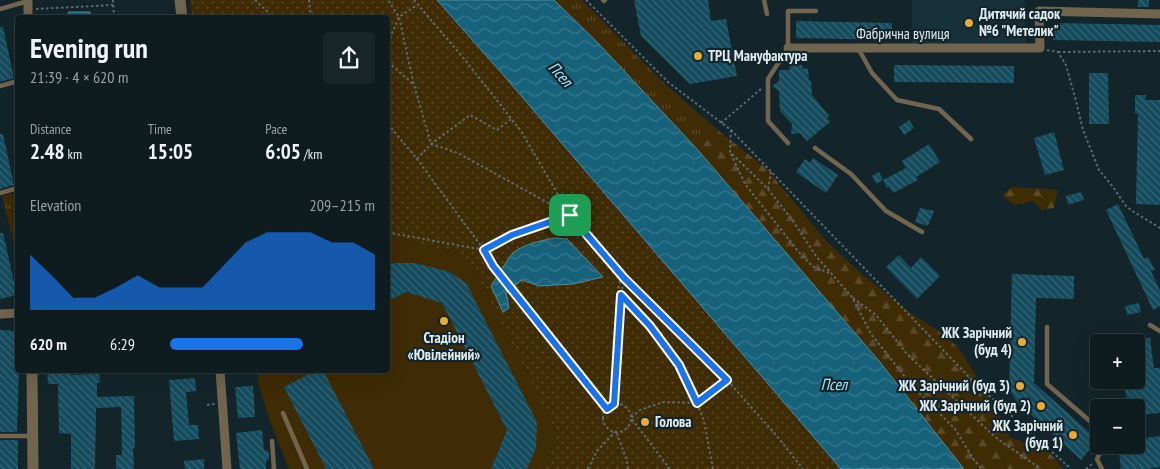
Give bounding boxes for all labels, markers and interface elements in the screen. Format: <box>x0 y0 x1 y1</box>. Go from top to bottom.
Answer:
place label: Дитячий садок №6 "Метелик" <box>979 4 1061 40</box>
marker: Дитячий садок №6 "Метелик" <box>963 17 975 29</box>
street label: Фабрична вулиця <box>856 24 950 43</box>
text: Evening run <box>30 29 148 66</box>
button: share <box>323 32 375 84</box>
place label: ТРЦ Мануфактура <box>708 46 807 65</box>
marker: ТРЦ Мануфактура <box>692 50 704 62</box>
water label: Псел <box>545 57 578 92</box>
text: 21:39 · 4 × 620 m <box>30 67 128 87</box>
text: Distance <box>30 120 71 138</box>
text: Time <box>148 120 172 138</box>
text: Pace <box>265 120 287 138</box>
text: 2.48 <box>30 138 65 165</box>
text: 15:05 <box>148 138 193 165</box>
text: 6:05 <box>265 138 301 165</box>
text: km <box>65 145 82 163</box>
text: /km <box>301 145 322 163</box>
pin <box>549 194 591 236</box>
text: Elevation <box>30 195 81 215</box>
text: 209–215 m <box>310 195 375 215</box>
icon: arrive <box>556 201 584 229</box>
marker: Стадіон «Ювілейний» <box>438 315 450 327</box>
place label: ЖК Зарічний (буд 4) <box>941 323 1012 359</box>
place label: Стадіон «Ювілейний» <box>408 328 480 364</box>
text: 620 m <box>30 334 67 354</box>
text: 6:29 <box>110 334 135 354</box>
map controls <box>1090 334 1145 454</box>
button: + <box>1090 334 1145 389</box>
marker: ЖК Зарічний (буд 4) <box>1016 336 1028 348</box>
water label: Псел <box>821 374 849 394</box>
place label: ЖК Зарічний (буд 3) <box>898 376 1010 395</box>
marker: ЖК Зарічний (буд 3) <box>1014 380 1026 392</box>
place label: ЖК Зарічний (буд 2) <box>919 396 1031 415</box>
button: − <box>1090 399 1145 454</box>
marker: ЖК Зарічний (буд 2) <box>1035 400 1047 412</box>
place label: Голова <box>655 412 692 431</box>
marker: Голова <box>639 416 651 428</box>
place label: ЖК Зарічний (буд 1) <box>992 416 1063 452</box>
marker: ЖК Зарічний (буд 1) <box>1067 429 1079 441</box>

